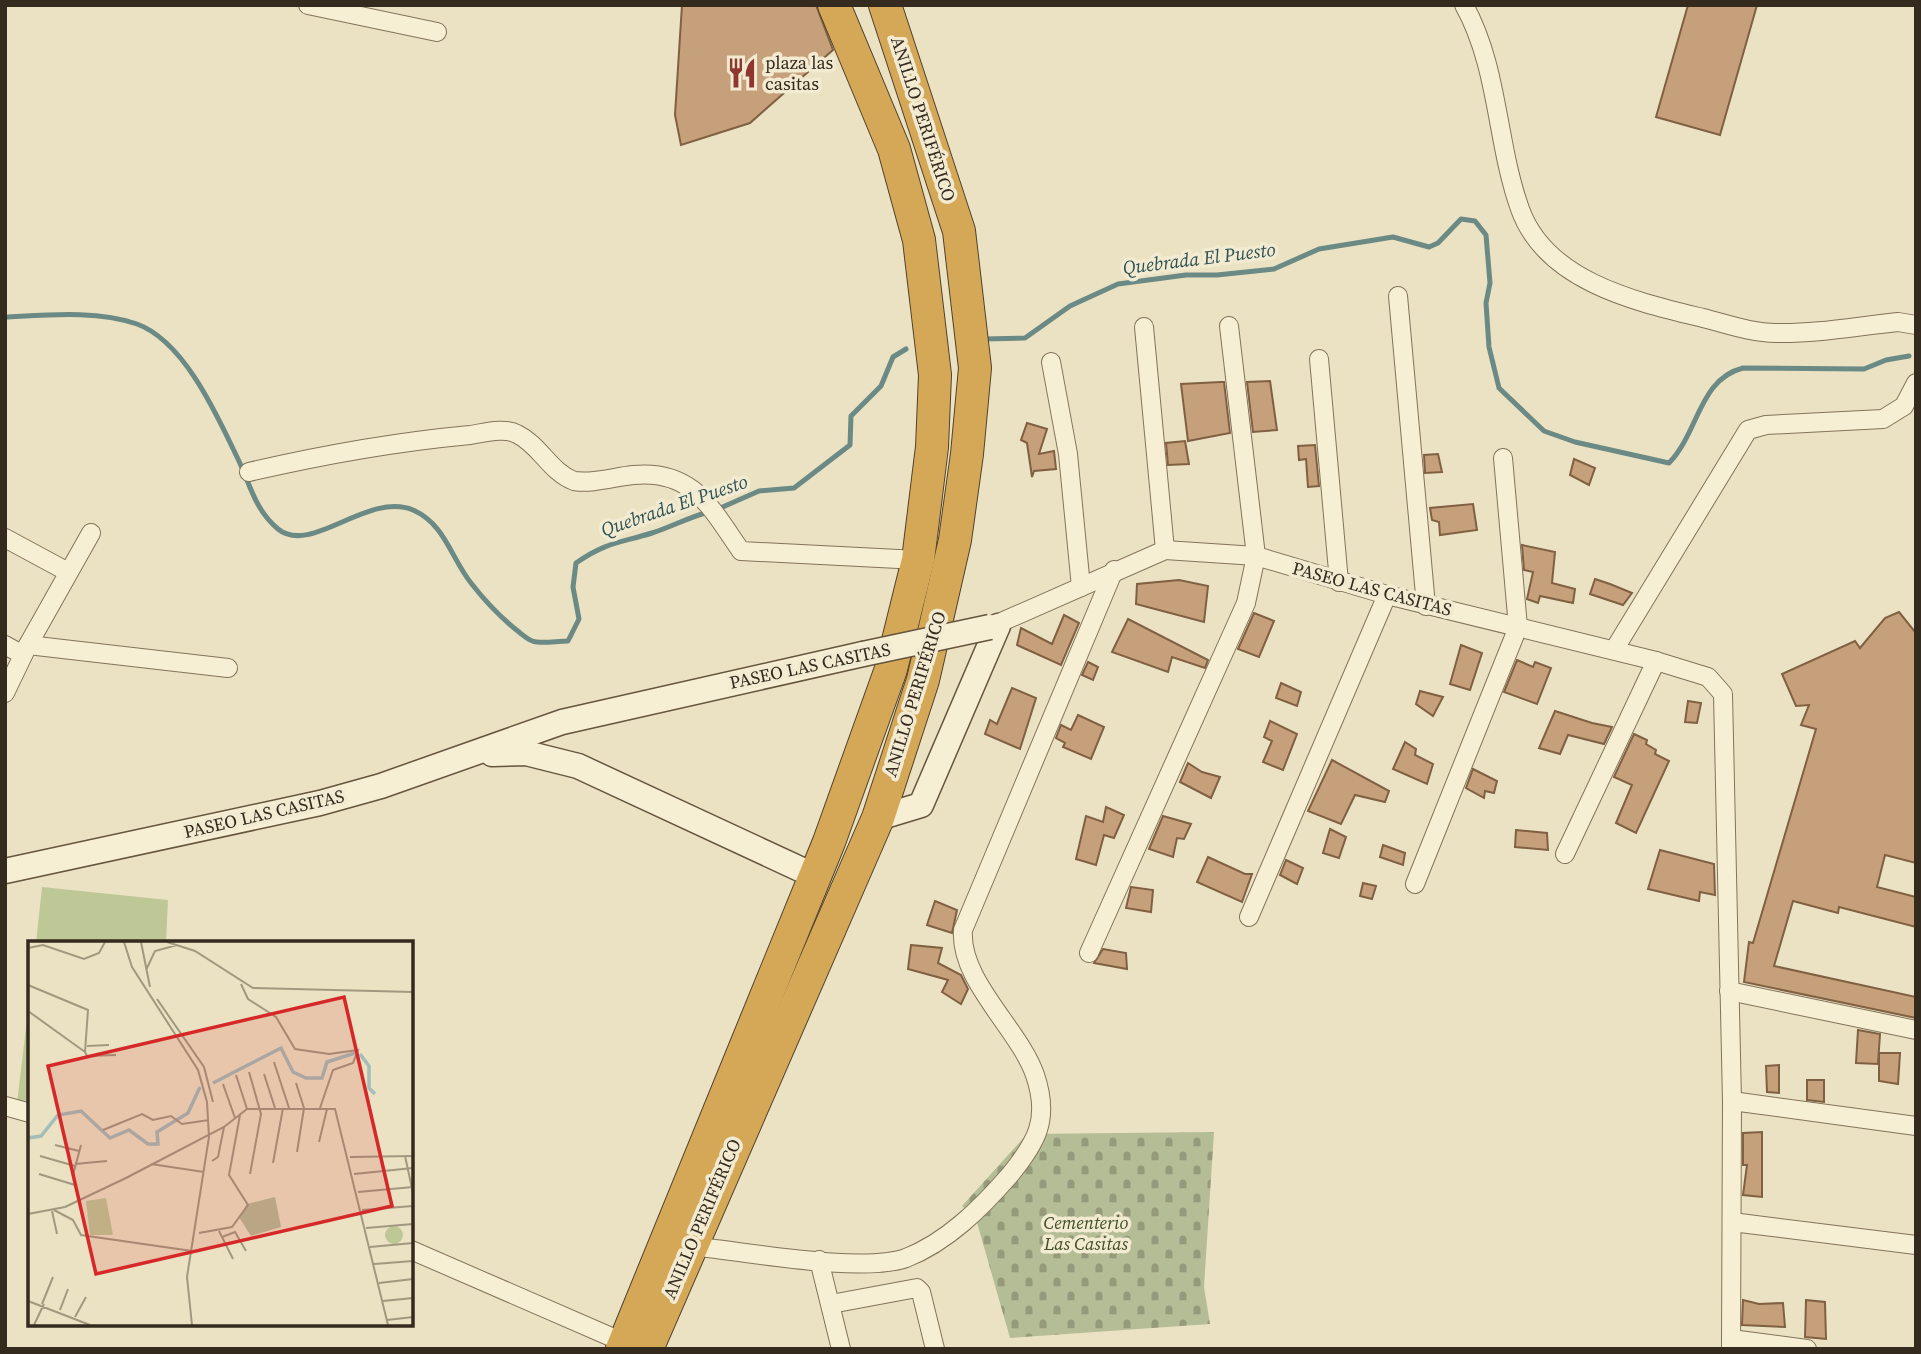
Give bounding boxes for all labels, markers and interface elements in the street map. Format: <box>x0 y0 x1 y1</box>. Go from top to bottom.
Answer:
street label: ANILLO PERIFÉRICO <box>885 33 962 204</box>
place label: plaza las casitas <box>765 50 834 96</box>
restaurant icon: plaza las casitas <box>725 56 759 90</box>
water label: Quebrada El Puesto <box>1121 236 1277 280</box>
water label: Quebrada El Puesto <box>597 468 751 542</box>
street label: PASEO LAS CASITAS <box>1290 555 1455 622</box>
street label: ANILLO PERIFÉRICO <box>877 608 952 780</box>
street label: PASEO LAS CASITAS <box>727 636 893 695</box>
street label: PASEO LAS CASITAS <box>181 783 347 844</box>
inset map <box>28 941 413 1326</box>
street label: ANILLO PERIFÉRICO <box>656 1135 747 1303</box>
park label: Cementerio Las Casitas <box>1043 1210 1129 1256</box>

